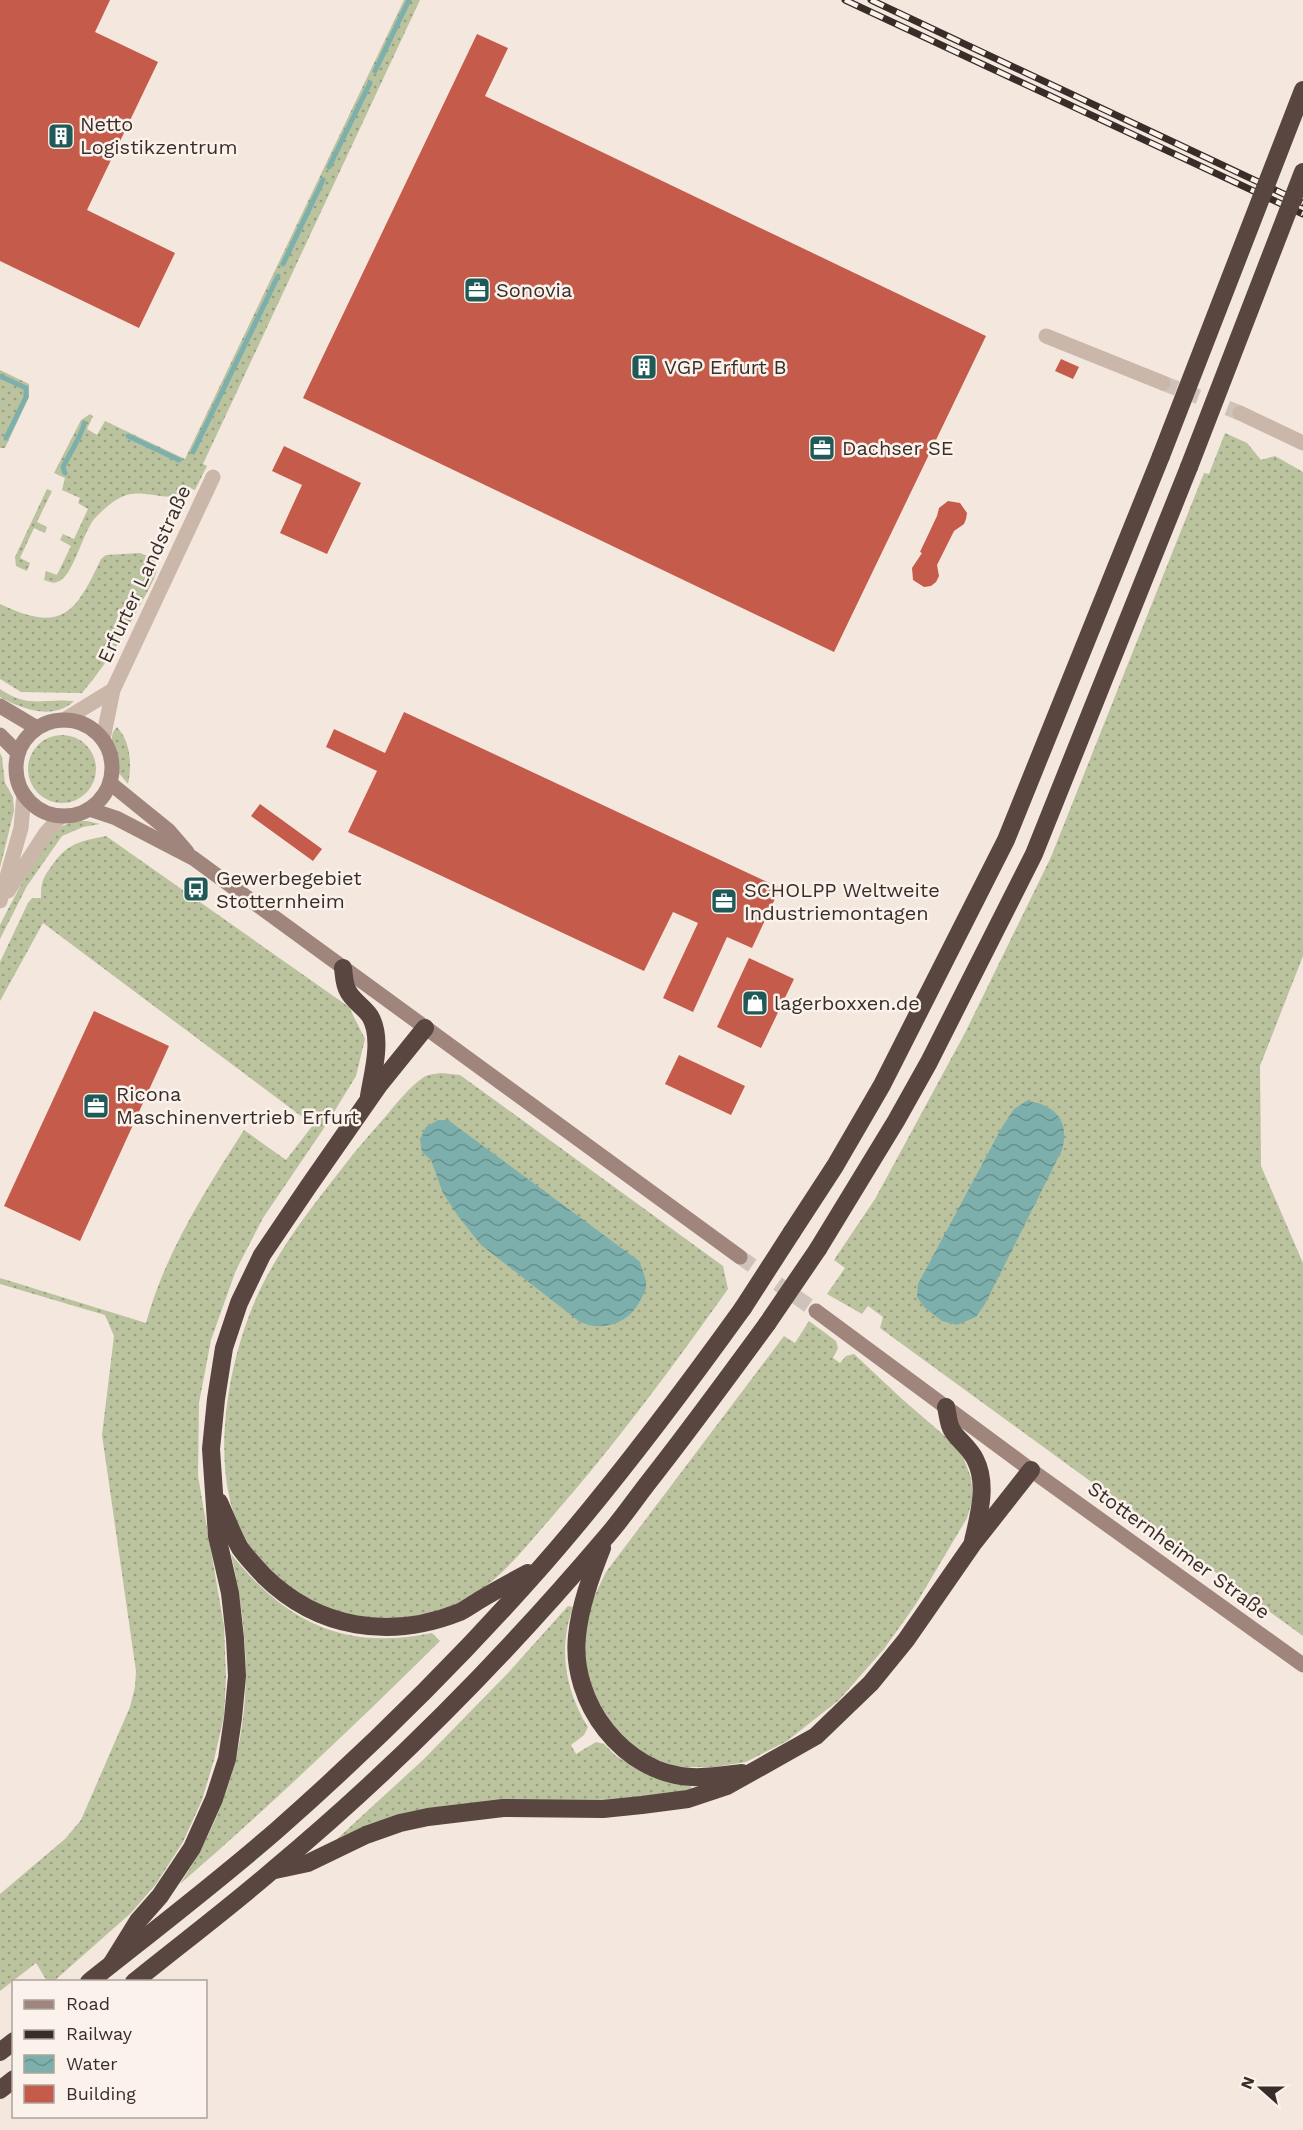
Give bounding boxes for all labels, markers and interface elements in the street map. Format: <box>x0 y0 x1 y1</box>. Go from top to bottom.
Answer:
place label: Netto Logistikzentrum <box>80 112 237 159</box>
building icon: Netto Logistikzentrum <box>46 121 76 151</box>
office icon: Sonovia <box>462 275 492 305</box>
place label: Sonovia <box>496 278 572 302</box>
building icon: VGP Erfurt B <box>629 352 659 382</box>
place label: VGP Erfurt B <box>664 355 787 379</box>
office icon: Dachser SE <box>807 433 837 463</box>
place label: Dachser SE <box>842 436 954 460</box>
street label: Erfurter Landstraße <box>92 481 196 667</box>
place label: Gewerbegebiet Stotternheim <box>216 866 362 913</box>
bus stop icon: Gewerbegebiet Stotternheim <box>181 874 211 904</box>
place label: SCHOLPP Weltweite Industriemontagen <box>744 878 940 925</box>
office icon: SCHOLPP Weltweite Industriemontagen <box>709 886 739 916</box>
shop icon: lagerboxxen.de <box>740 988 770 1018</box>
place label: lagerboxxen.de <box>774 991 920 1015</box>
place label: Ricona Maschinenvertrieb Erfurt <box>116 1082 360 1129</box>
office icon: Ricona Maschinenvertrieb Erfurt <box>81 1091 111 1121</box>
street label: Stotternheimer Straße <box>1083 1476 1275 1624</box>
legend <box>12 1980 207 2118</box>
text: Road <box>66 1993 110 2014</box>
text: Railway <box>66 2023 133 2044</box>
text: Water <box>66 2053 118 2074</box>
north arrow <box>1231 2058 1291 2118</box>
text: N <box>1236 2074 1258 2092</box>
text: Building <box>66 2083 136 2104</box>

